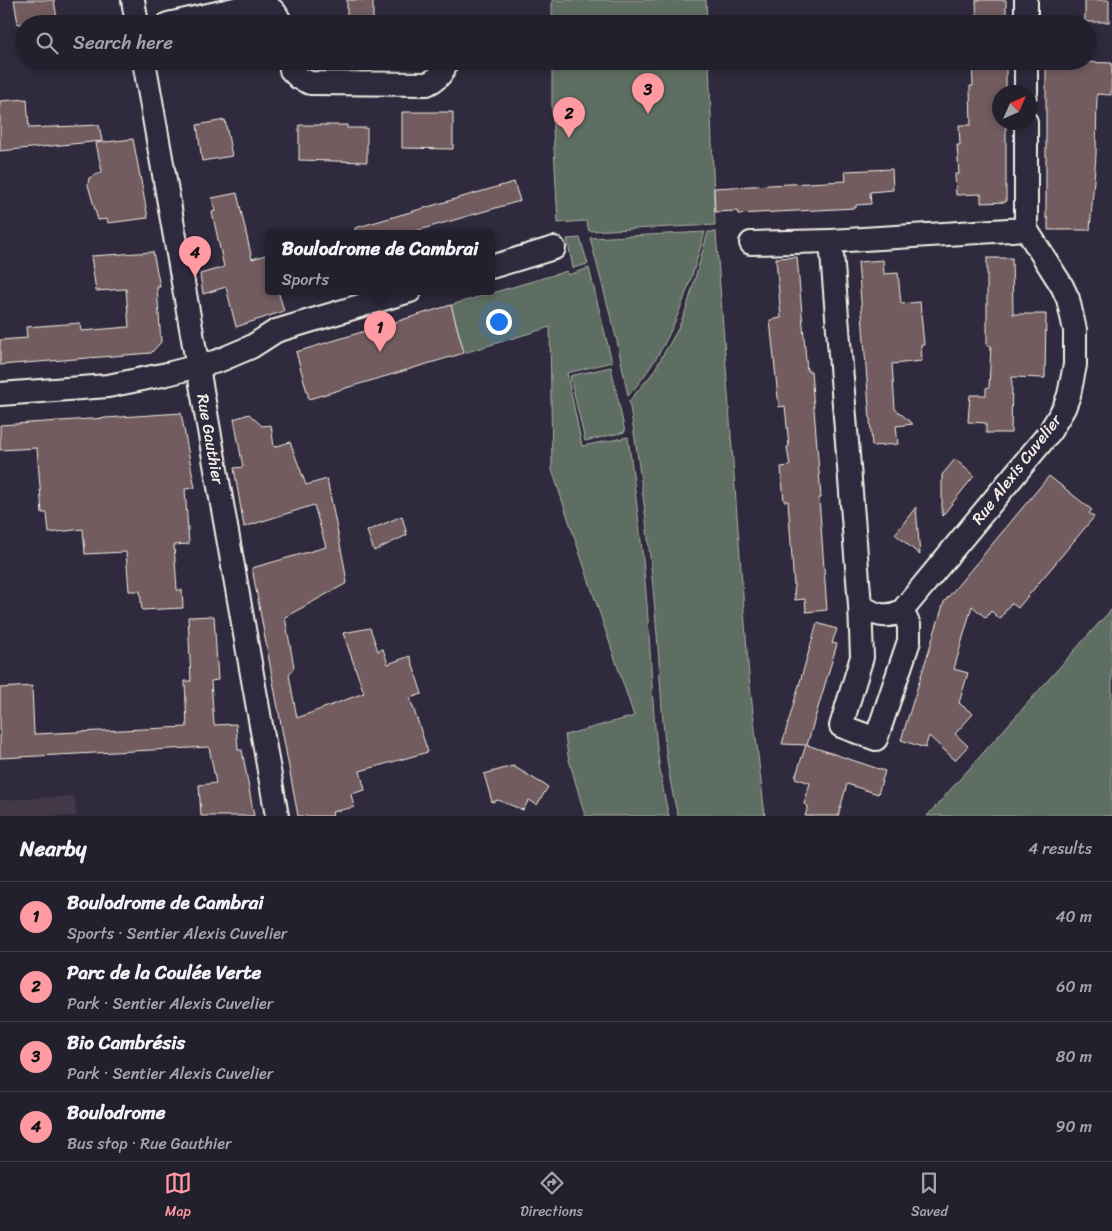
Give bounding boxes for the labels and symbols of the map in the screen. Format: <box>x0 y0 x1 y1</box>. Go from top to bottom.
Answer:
pin: 3 <box>632 73 664 114</box>
north arrow <box>992 85 1037 130</box>
pin: 2 <box>553 97 585 138</box>
pin: 4 <box>179 236 211 277</box>
your location <box>486 309 512 335</box>
pin: 1 <box>364 311 396 352</box>
street label: Rue Gauthier <box>188 392 233 488</box>
street label: Rue Alexis Cuvelier <box>964 406 1070 531</box>

